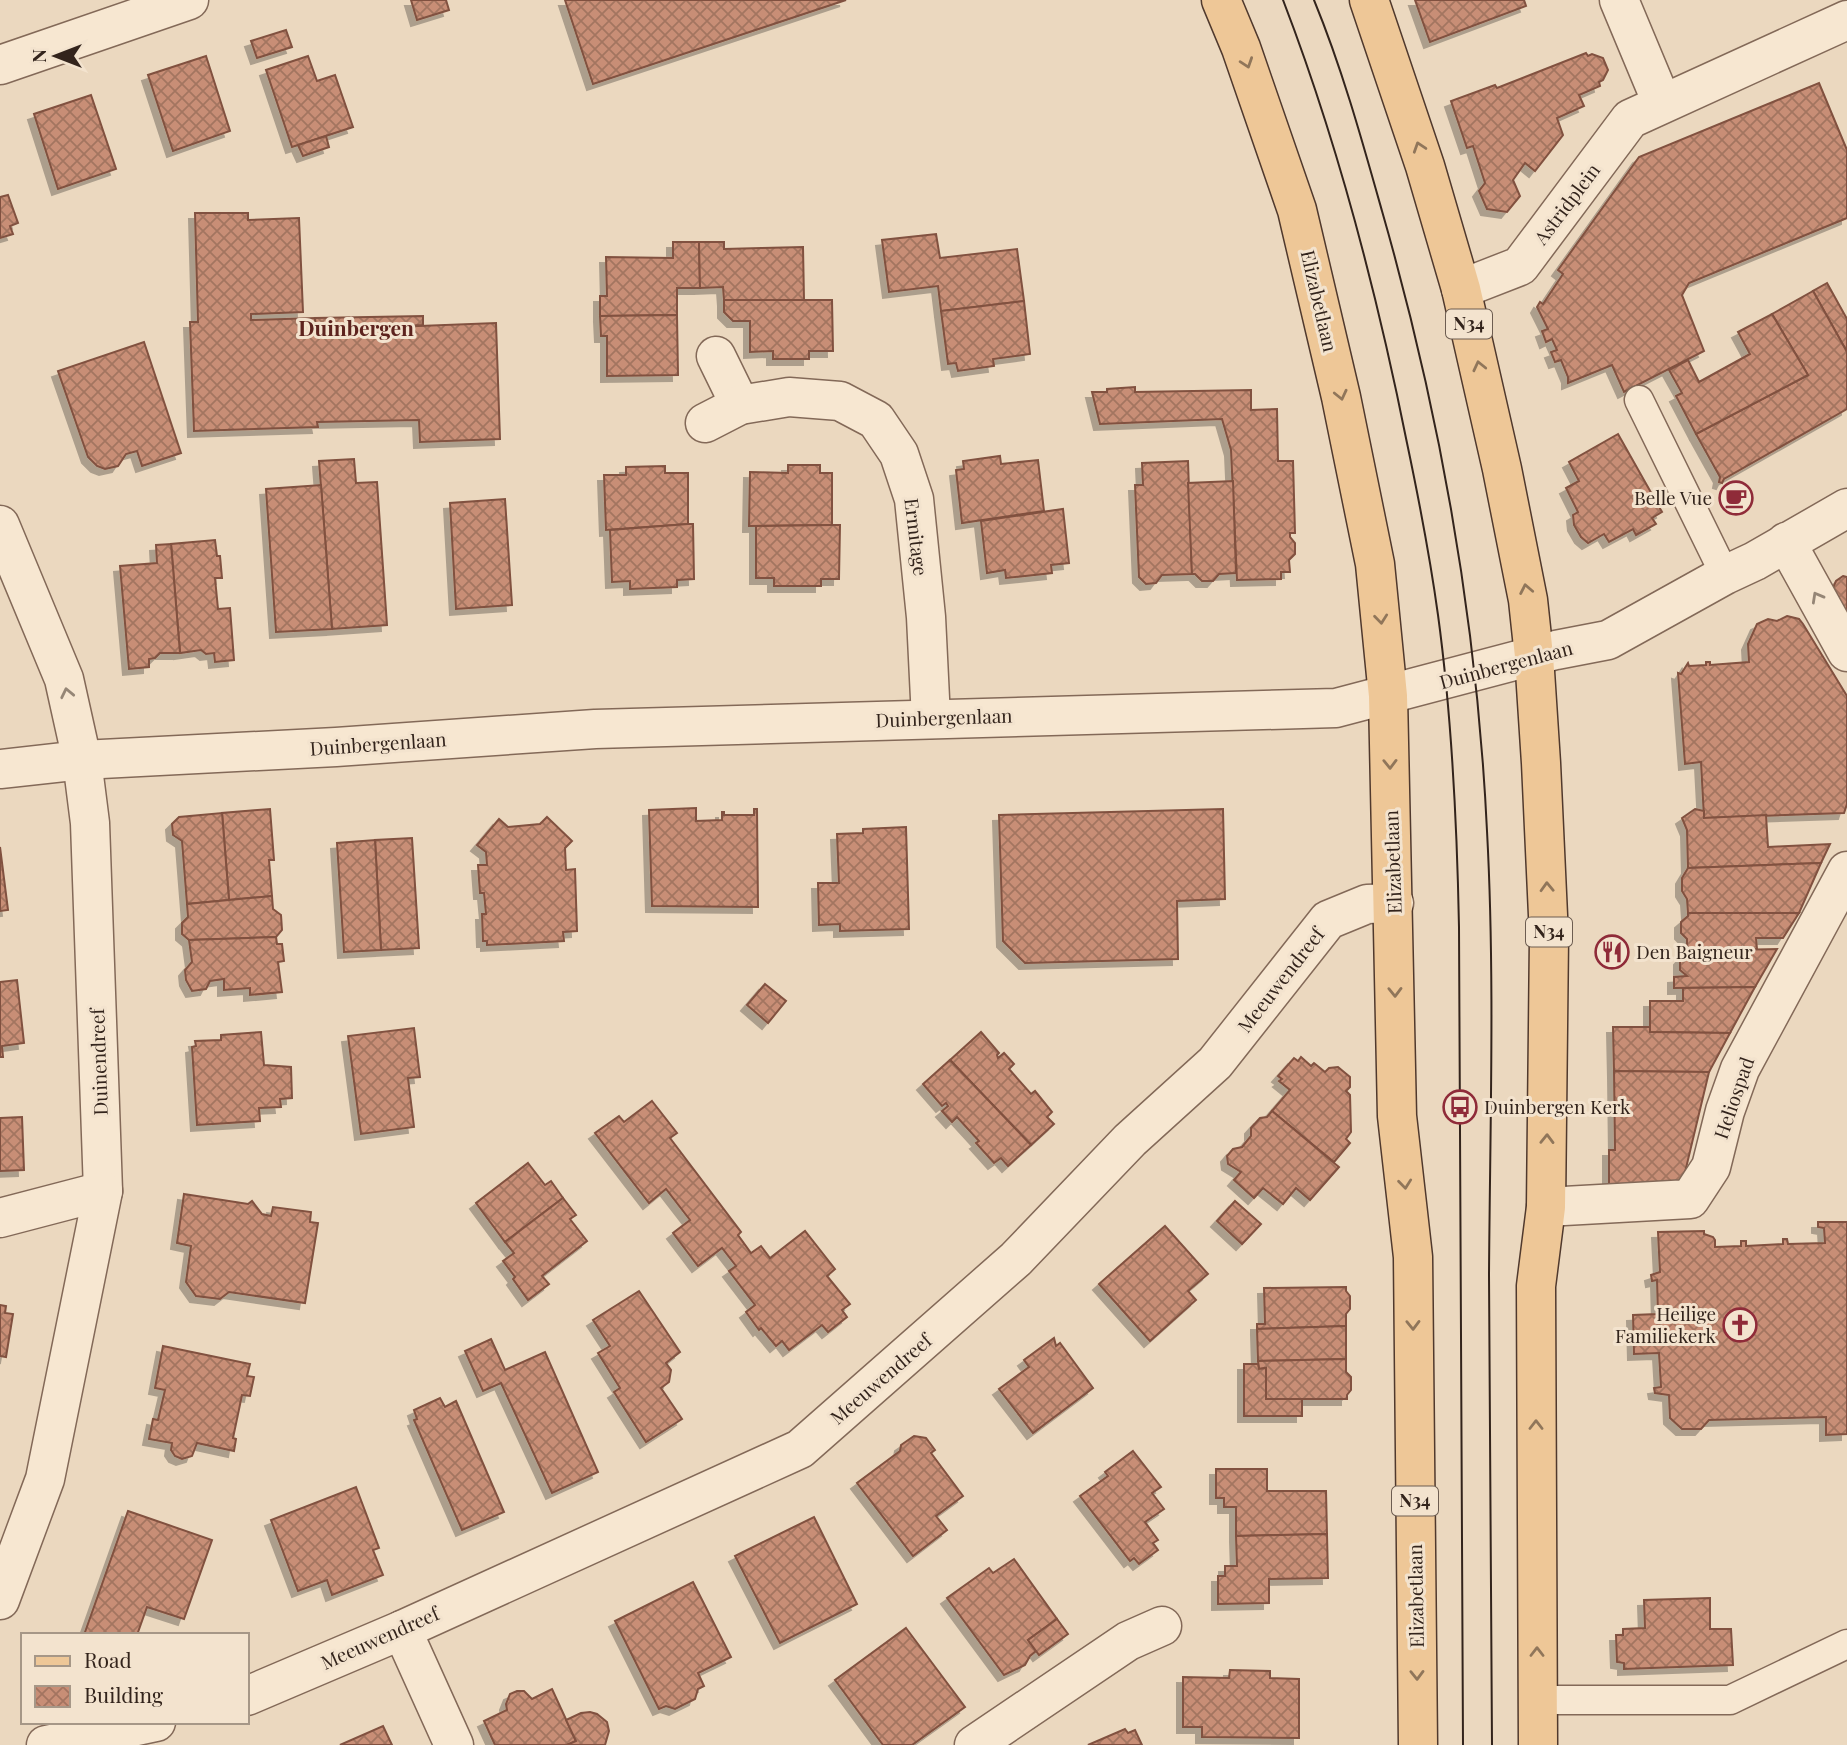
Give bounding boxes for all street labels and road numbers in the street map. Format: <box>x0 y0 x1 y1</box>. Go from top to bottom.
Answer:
street label: Astridplein <box>1527 157 1606 250</box>
street label: Elizabetlaan <box>1296 247 1344 355</box>
road number: N34 <box>1446 310 1492 338</box>
street label: Ermitage <box>899 497 935 577</box>
street label: Duinbergenlaan <box>1436 634 1576 694</box>
street label: Duinbergenlaan <box>875 702 1014 732</box>
street label: Duinbergenlaan <box>309 725 448 761</box>
street label: Elizabetlaan <box>1377 809 1407 914</box>
road number: N34 <box>1526 917 1572 946</box>
street label: Meeuwendreef <box>1231 920 1330 1037</box>
street label: Duinendreef <box>83 1006 113 1116</box>
street label: Heliospad <box>1707 1053 1759 1142</box>
street label: Meeuwendreef <box>824 1326 938 1430</box>
road number: N34 <box>1392 1486 1438 1516</box>
street label: Elizabetlaan <box>1401 1543 1429 1648</box>
street label: Meeuwendreef <box>317 1599 444 1675</box>

